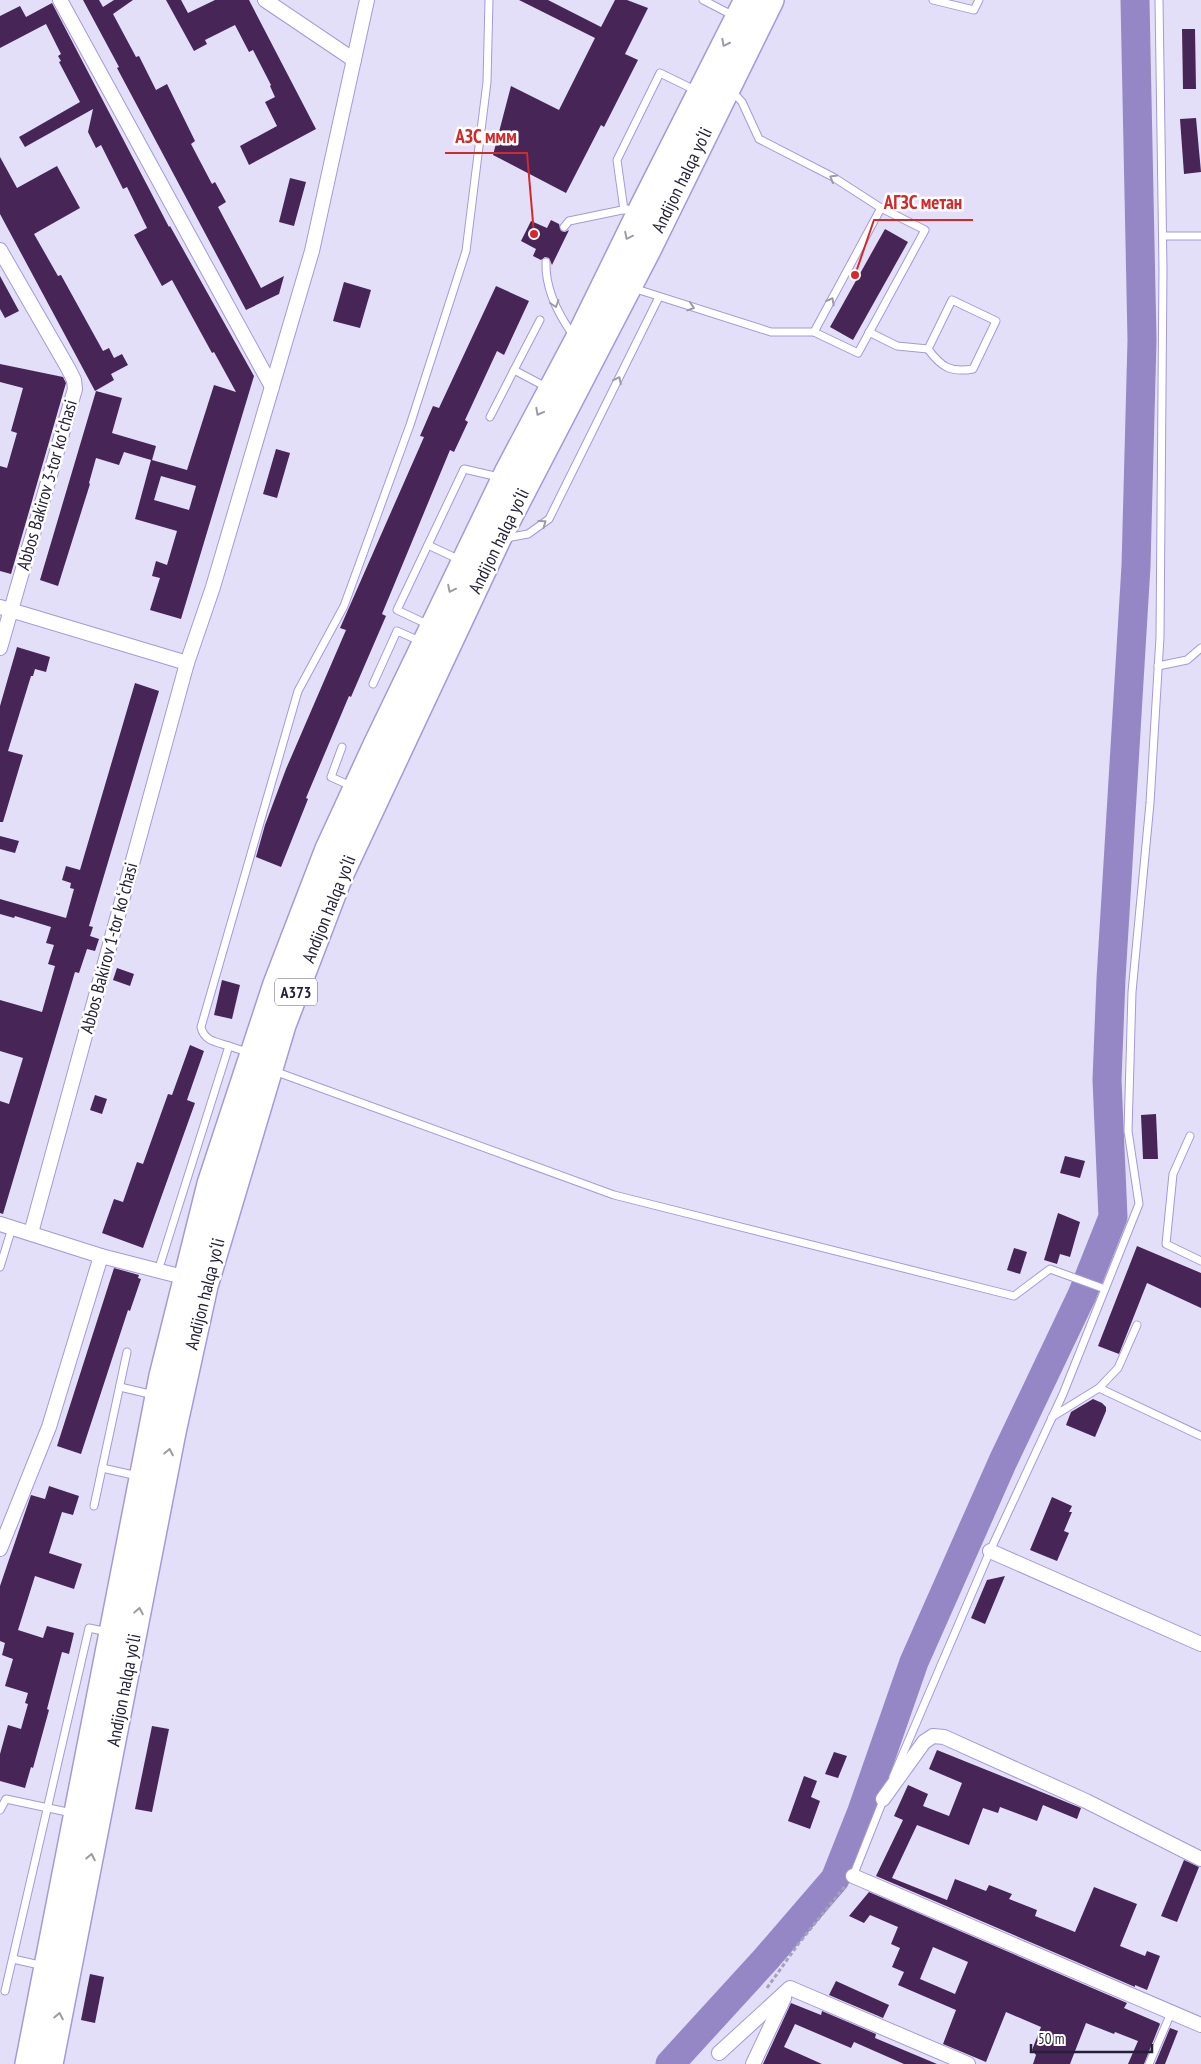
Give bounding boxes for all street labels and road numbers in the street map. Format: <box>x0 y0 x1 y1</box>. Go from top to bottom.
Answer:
street label: Andijon halqa yo‘li <box>646 123 717 236</box>
street label: Abbos Bakirov 3-tor koʻchasi <box>11 397 82 573</box>
street label: Andijon halqa yo‘li <box>463 484 534 597</box>
street label: Andijon halqa yo‘li <box>296 852 361 966</box>
street label: Abbos Bakirov 1-tor koʻchasi <box>75 860 142 1036</box>
road number: A373 <box>275 979 317 1006</box>
street label: Andijon halqa yo‘li <box>180 1236 229 1352</box>
street label: Andijon halqa yo‘li <box>101 1632 146 1748</box>

